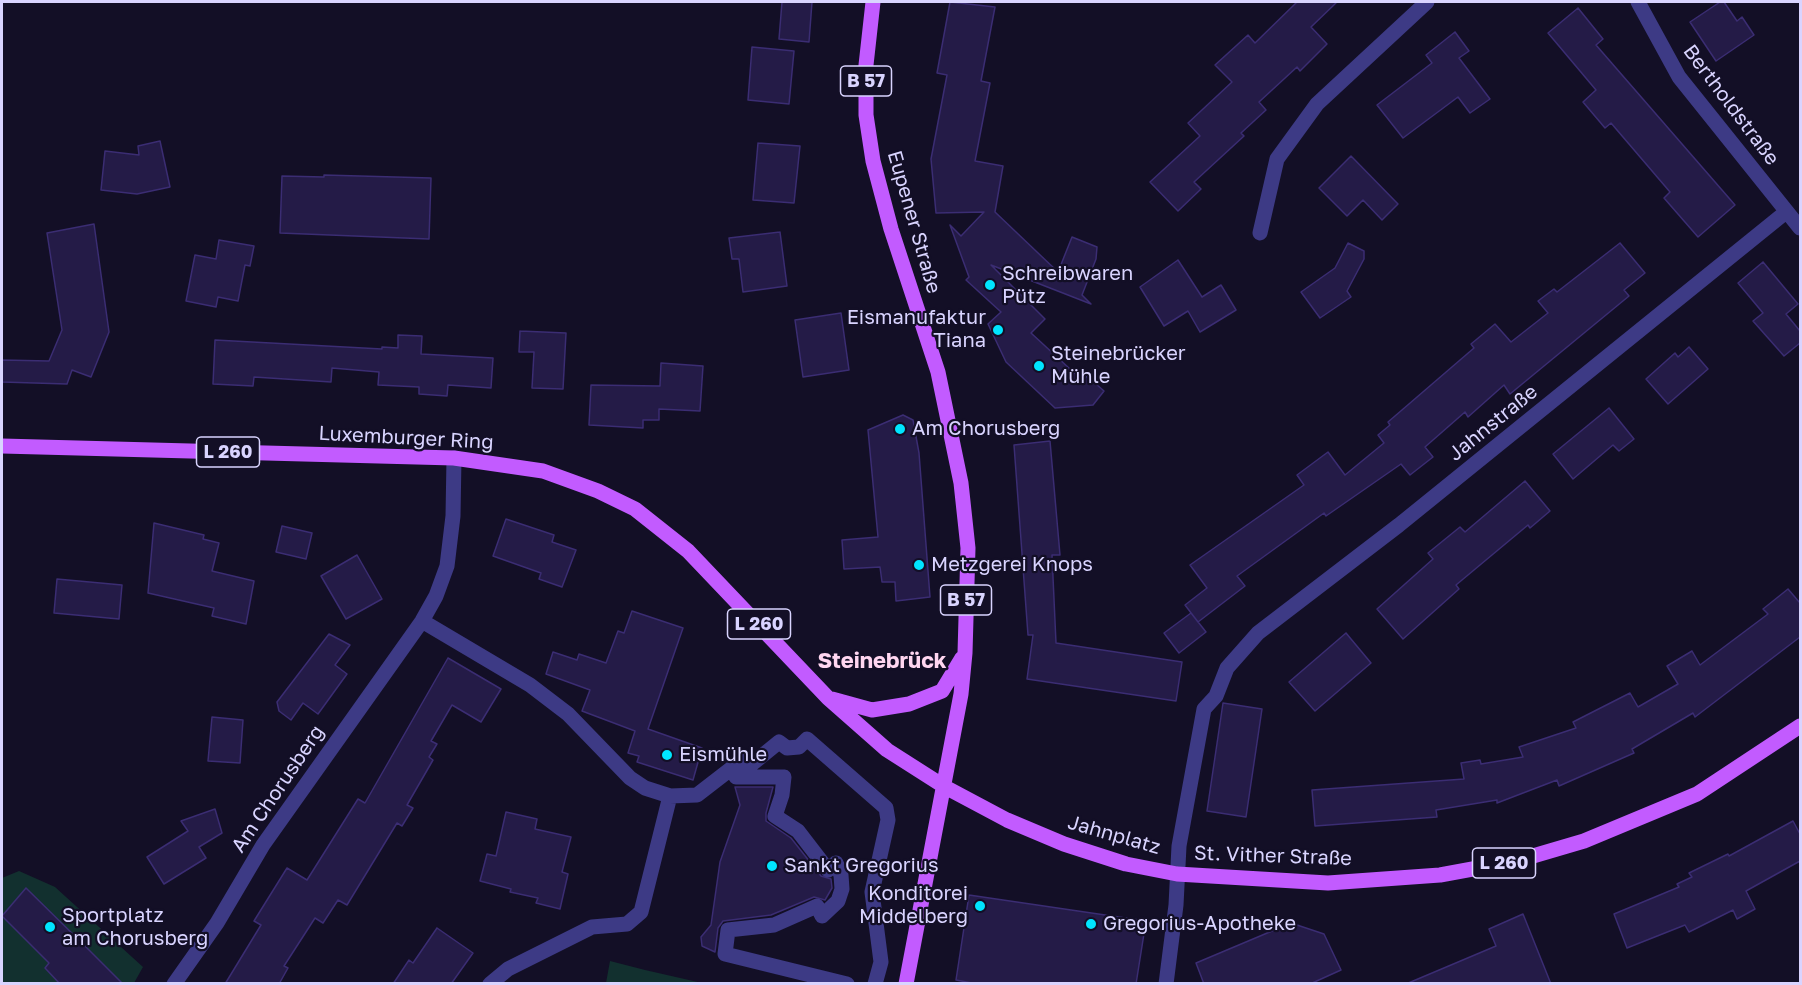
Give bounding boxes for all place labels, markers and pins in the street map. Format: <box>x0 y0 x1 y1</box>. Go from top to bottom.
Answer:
place label: Schreibwaren Pütz <box>1002 262 1133 309</box>
marker: Schreibwaren Pütz <box>983 278 997 292</box>
place label: Eismanufaktur Tiana <box>847 306 986 353</box>
marker: Eismanufaktur Tiana <box>991 323 1005 337</box>
place label: Steinebrücker Mühle <box>1051 342 1186 389</box>
marker: Steinebrücker Mühle <box>1032 359 1046 373</box>
place label: Am Chorusberg <box>912 417 1060 441</box>
marker: Am Chorusberg <box>893 422 907 436</box>
place label: Metzgerei Knops <box>931 553 1093 577</box>
marker: Metzgerei Knops <box>912 558 926 572</box>
place label: Eismühle <box>679 743 767 767</box>
marker: Eismühle <box>660 748 674 762</box>
place label: Sankt Gregorius <box>784 854 939 878</box>
marker: Sankt Gregorius <box>765 859 779 873</box>
place label: Konditorei Middelberg <box>859 882 968 929</box>
marker: Konditorei Middelberg <box>973 899 987 913</box>
place label: Sportplatz am Chorusberg <box>62 904 208 951</box>
place label: Gregorius-Apotheke <box>1103 912 1296 936</box>
marker: Gregorius-Apotheke <box>1084 917 1098 931</box>
marker: Sportplatz am Chorusberg <box>43 920 57 934</box>

